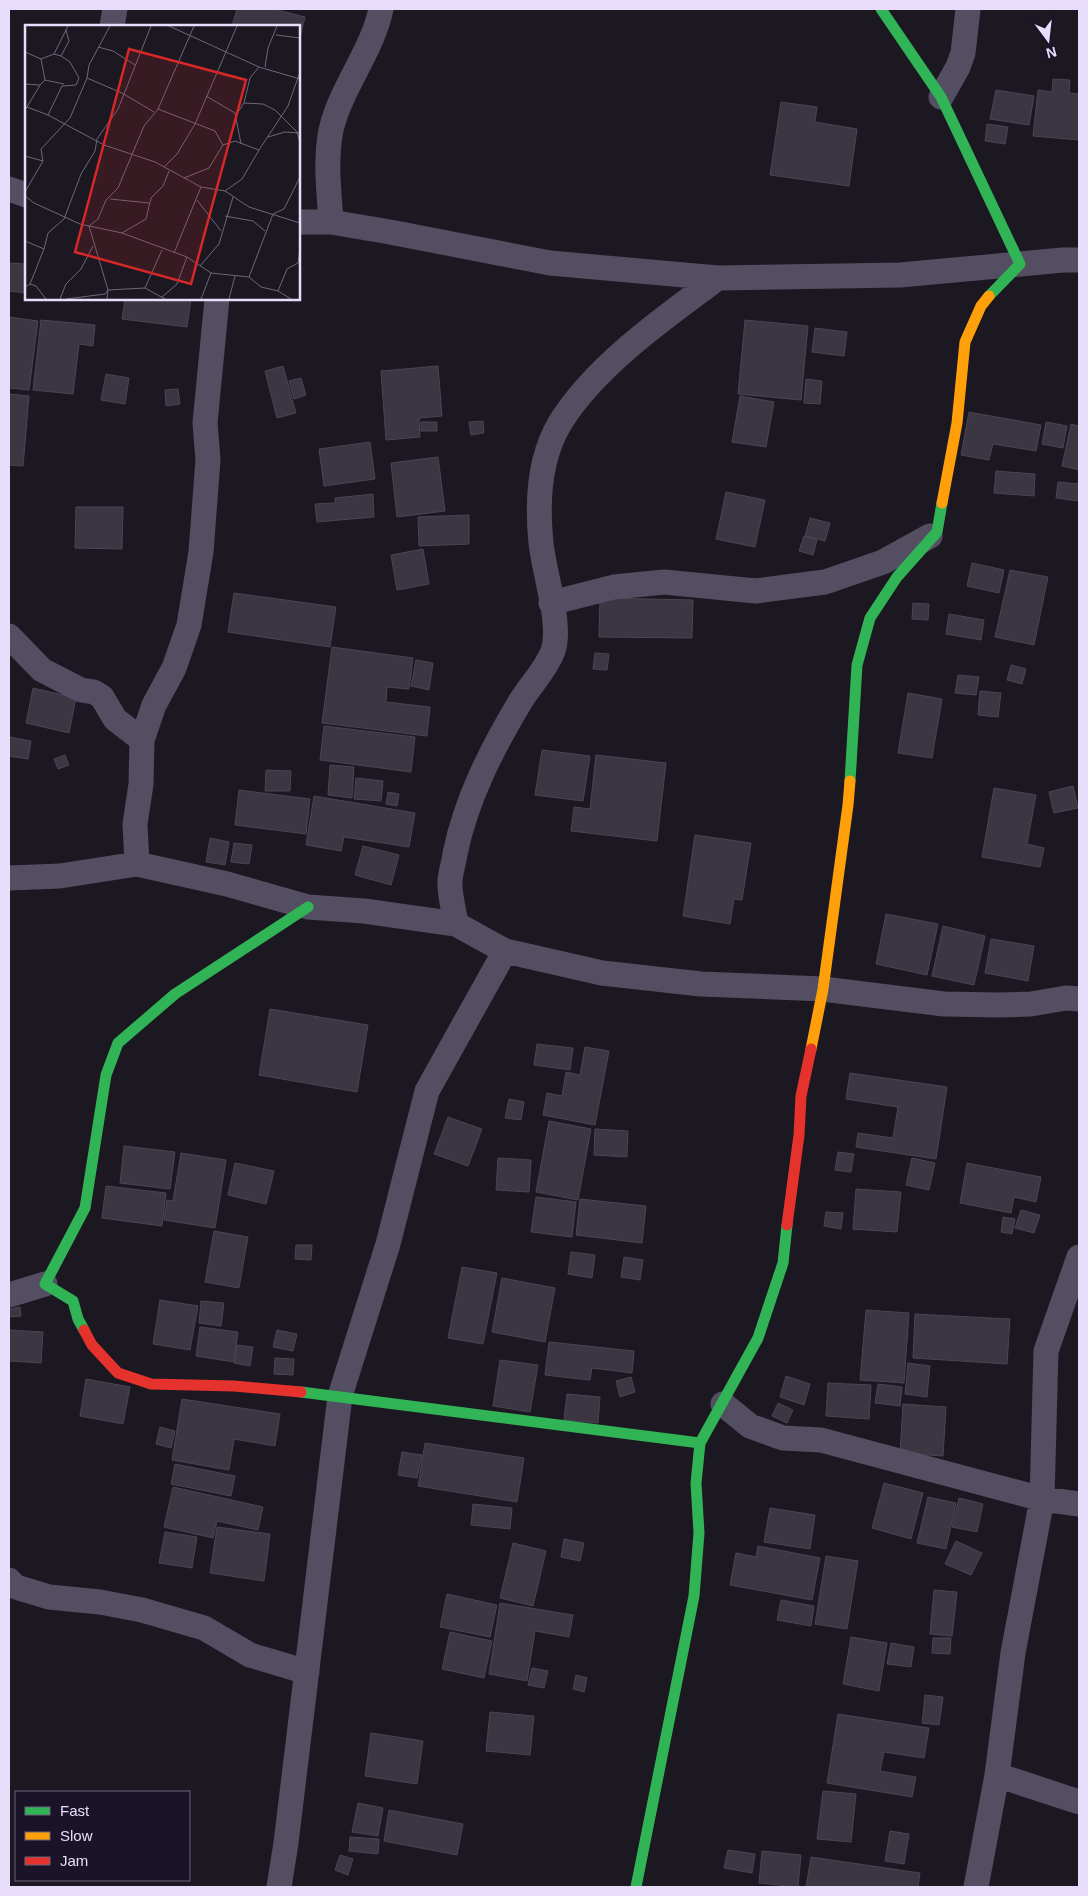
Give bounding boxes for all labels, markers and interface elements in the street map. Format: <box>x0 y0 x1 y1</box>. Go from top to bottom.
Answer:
north arrow <box>1023 15 1073 65</box>
inset map <box>25 25 300 300</box>
text: N <box>1044 44 1058 62</box>
legend <box>15 1791 190 1881</box>
text: Fast <box>60 1802 90 1819</box>
text: Slow <box>60 1827 93 1844</box>
text: Jam <box>60 1852 88 1869</box>

